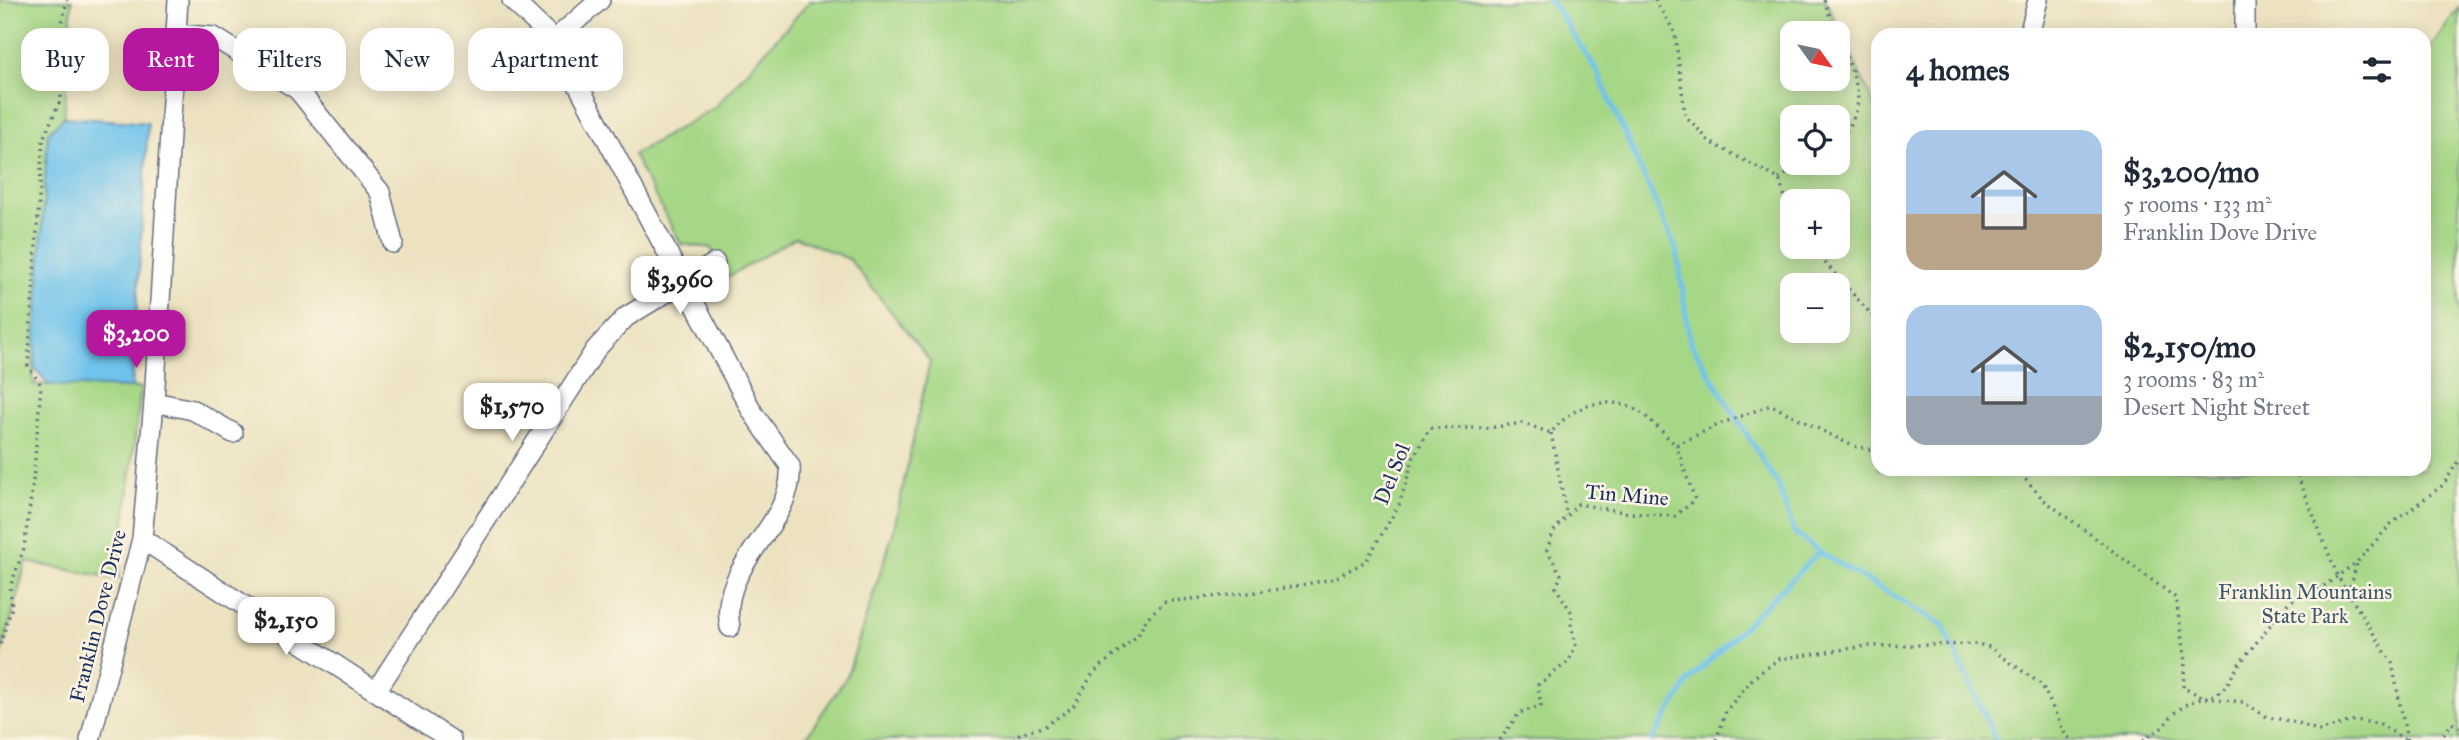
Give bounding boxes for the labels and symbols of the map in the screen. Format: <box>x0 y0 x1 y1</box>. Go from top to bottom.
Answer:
north arrow <box>1780 21 1850 91</box>
pin: $3,960 <box>623 256 737 316</box>
pin: $3,200 <box>79 310 193 370</box>
pin: $1,570 <box>455 384 569 443</box>
street label: Del Sol <box>1368 439 1416 509</box>
street label: Tin Mine <box>1584 478 1670 512</box>
street label: Franklin Dove Drive <box>64 527 132 705</box>
park label: Franklin Mountains State Park <box>2218 579 2392 629</box>
pin: $2,150 <box>229 598 343 657</box>

